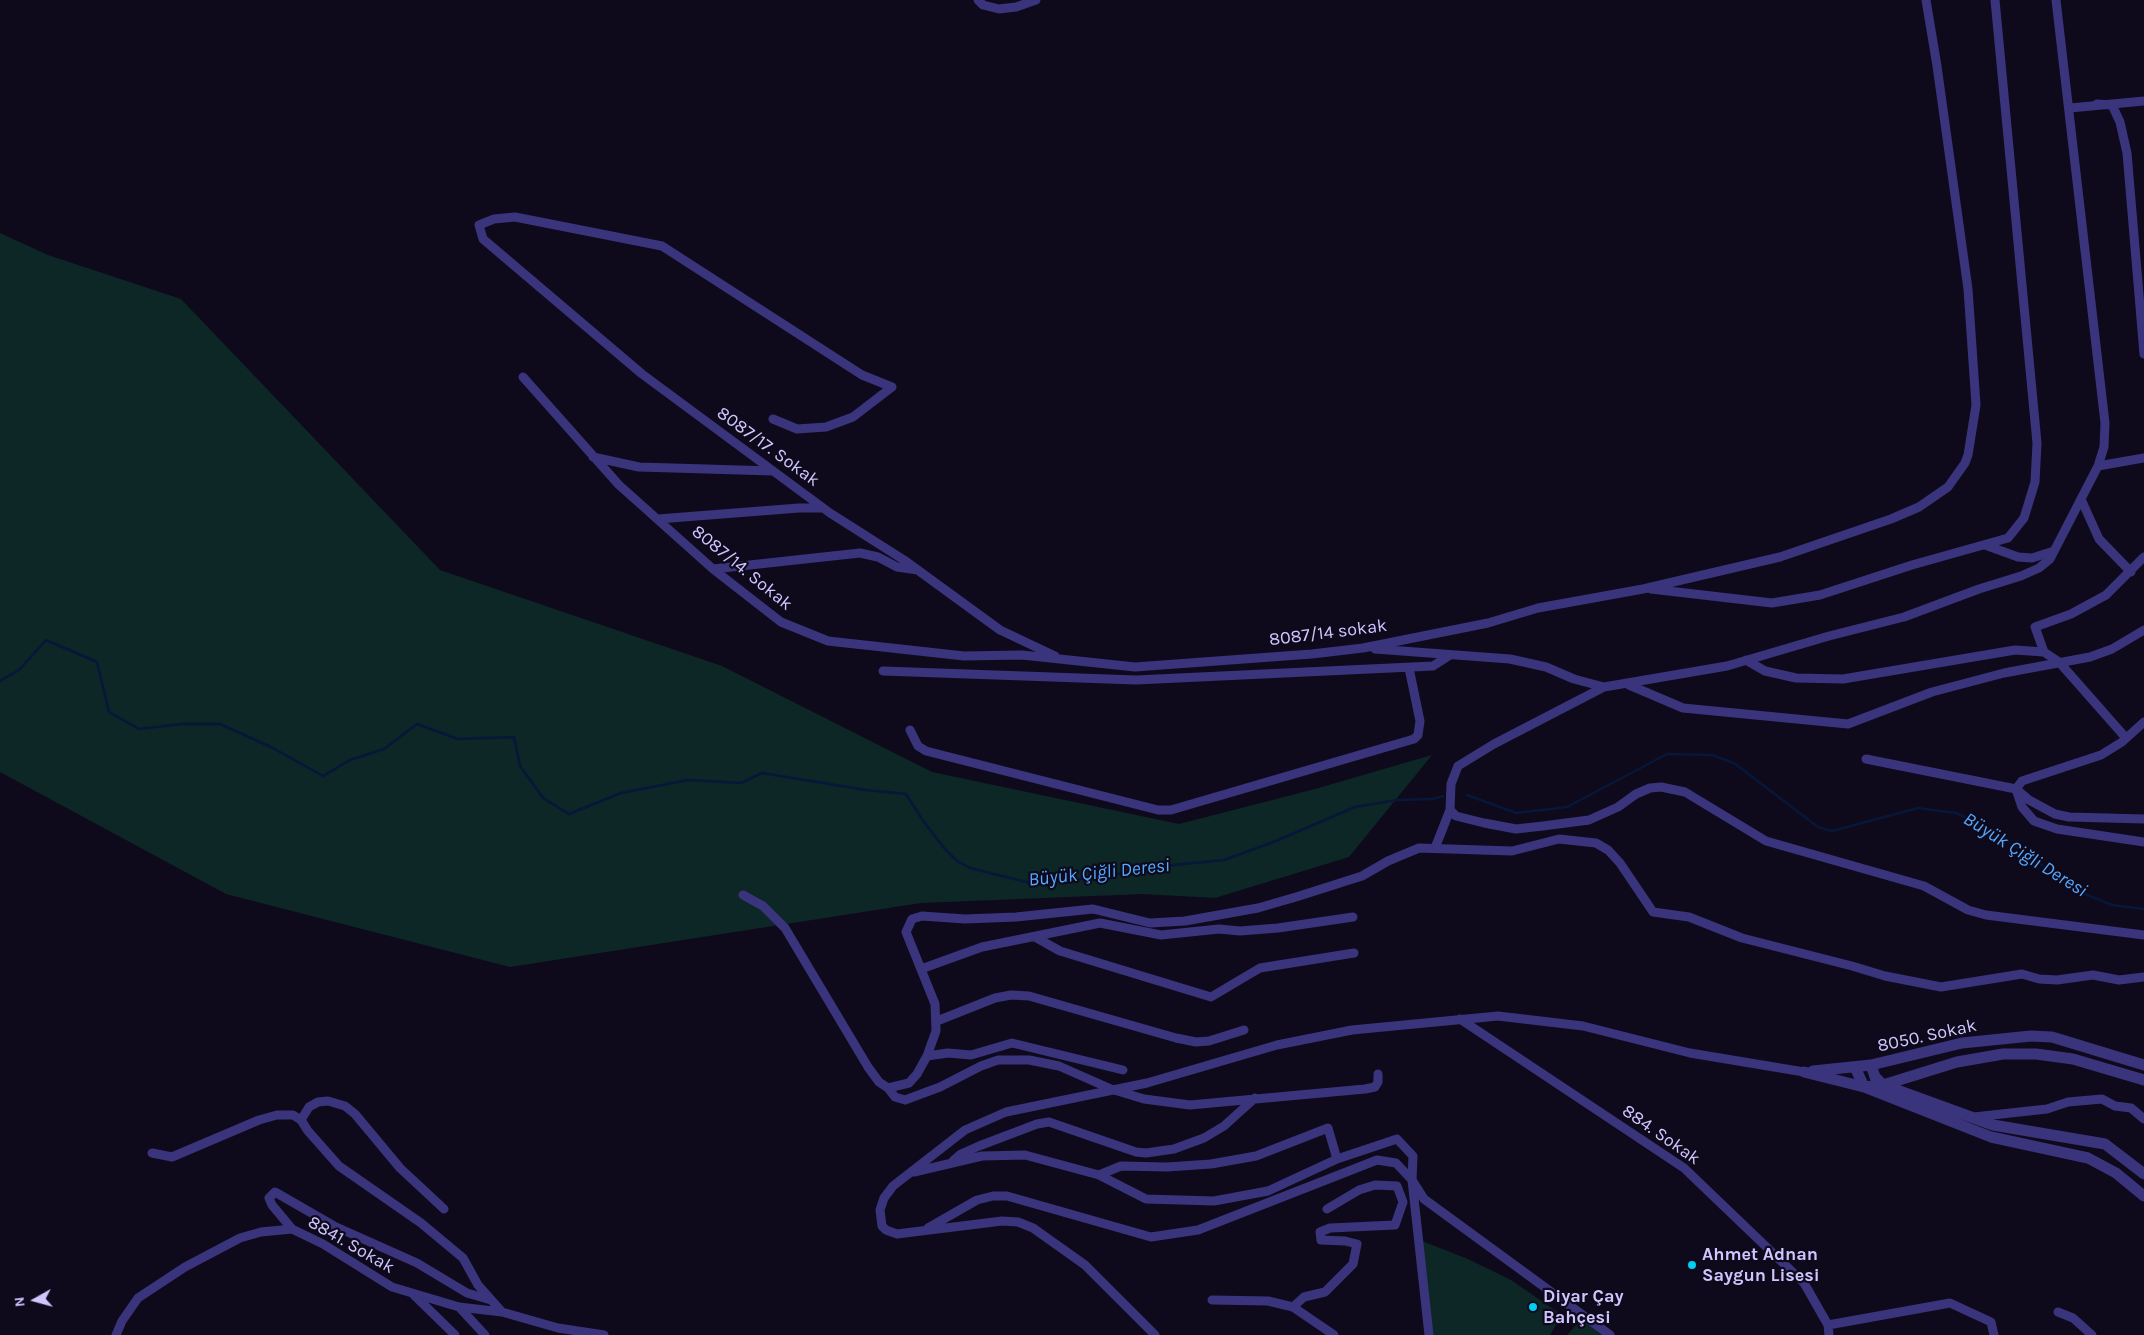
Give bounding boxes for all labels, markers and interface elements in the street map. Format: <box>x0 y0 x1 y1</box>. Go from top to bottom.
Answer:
street label: 8087/17. Sokak <box>712 402 824 492</box>
street label: 8087/14. Sokak <box>687 521 797 615</box>
street label: 8087/14 sokak <box>1268 615 1388 651</box>
water label: Büyük Çiğli Deresi <box>1959 808 2091 902</box>
water label: Büyük Çiğli Deresi <box>1027 854 1171 892</box>
street label: 8050. Sokak <box>1875 1015 1979 1057</box>
street label: 884. Sokak <box>1618 1100 1704 1170</box>
street label: 8841. Sokak <box>304 1212 398 1278</box>
place label: Ahmet Adnan Saygun Lisesi <box>1702 1244 1820 1286</box>
marker: Ahmet Adnan Saygun Lisesi <box>1686 1259 1698 1271</box>
north arrow <box>10 1275 60 1325</box>
place label: Diyar Çay Bahçesi <box>1543 1286 1623 1328</box>
text: N <box>11 1296 29 1308</box>
marker: Diyar Çay Bahçesi <box>1527 1301 1539 1313</box>

